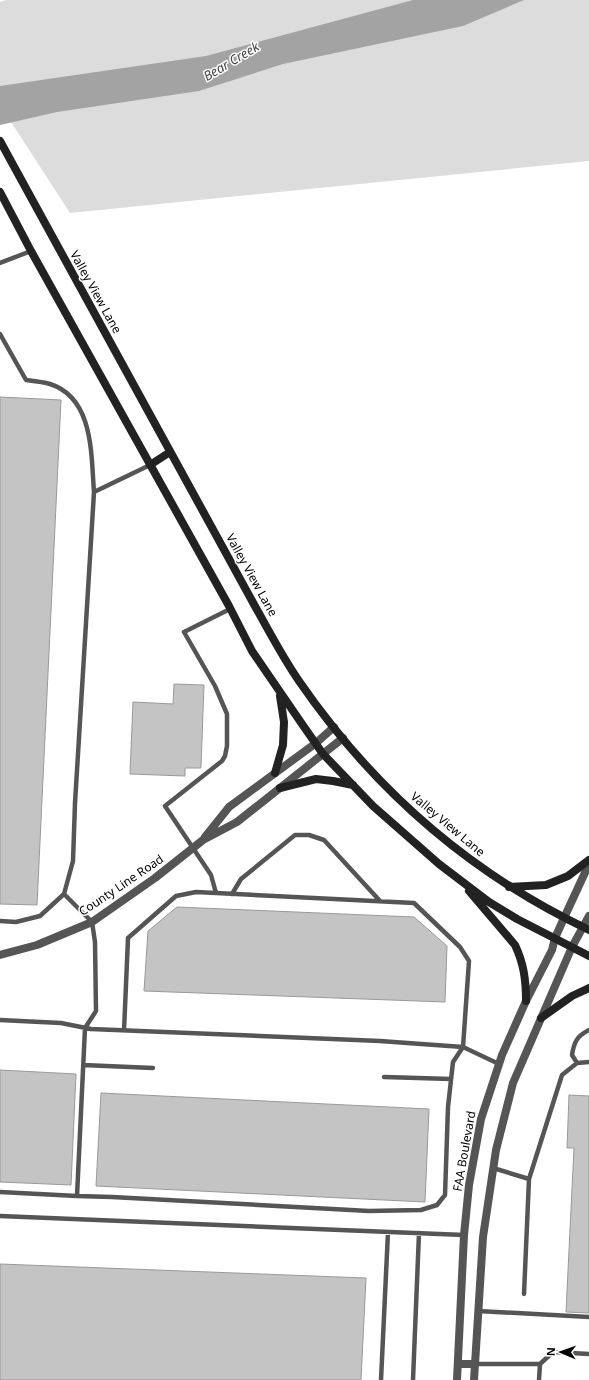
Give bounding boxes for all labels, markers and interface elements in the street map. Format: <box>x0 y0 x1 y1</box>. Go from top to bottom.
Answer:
water label: Bear Creek <box>200 37 263 85</box>
street label: Valley View Lane <box>66 248 126 337</box>
street label: Valley View Lane <box>222 531 282 620</box>
street label: Valley View Lane <box>407 788 489 860</box>
street label: County Line Road <box>75 850 167 920</box>
street label: FAA Boulevard <box>449 1109 479 1193</box>
north arrow <box>541 1332 581 1372</box>
text: N <box>543 1347 558 1356</box>

